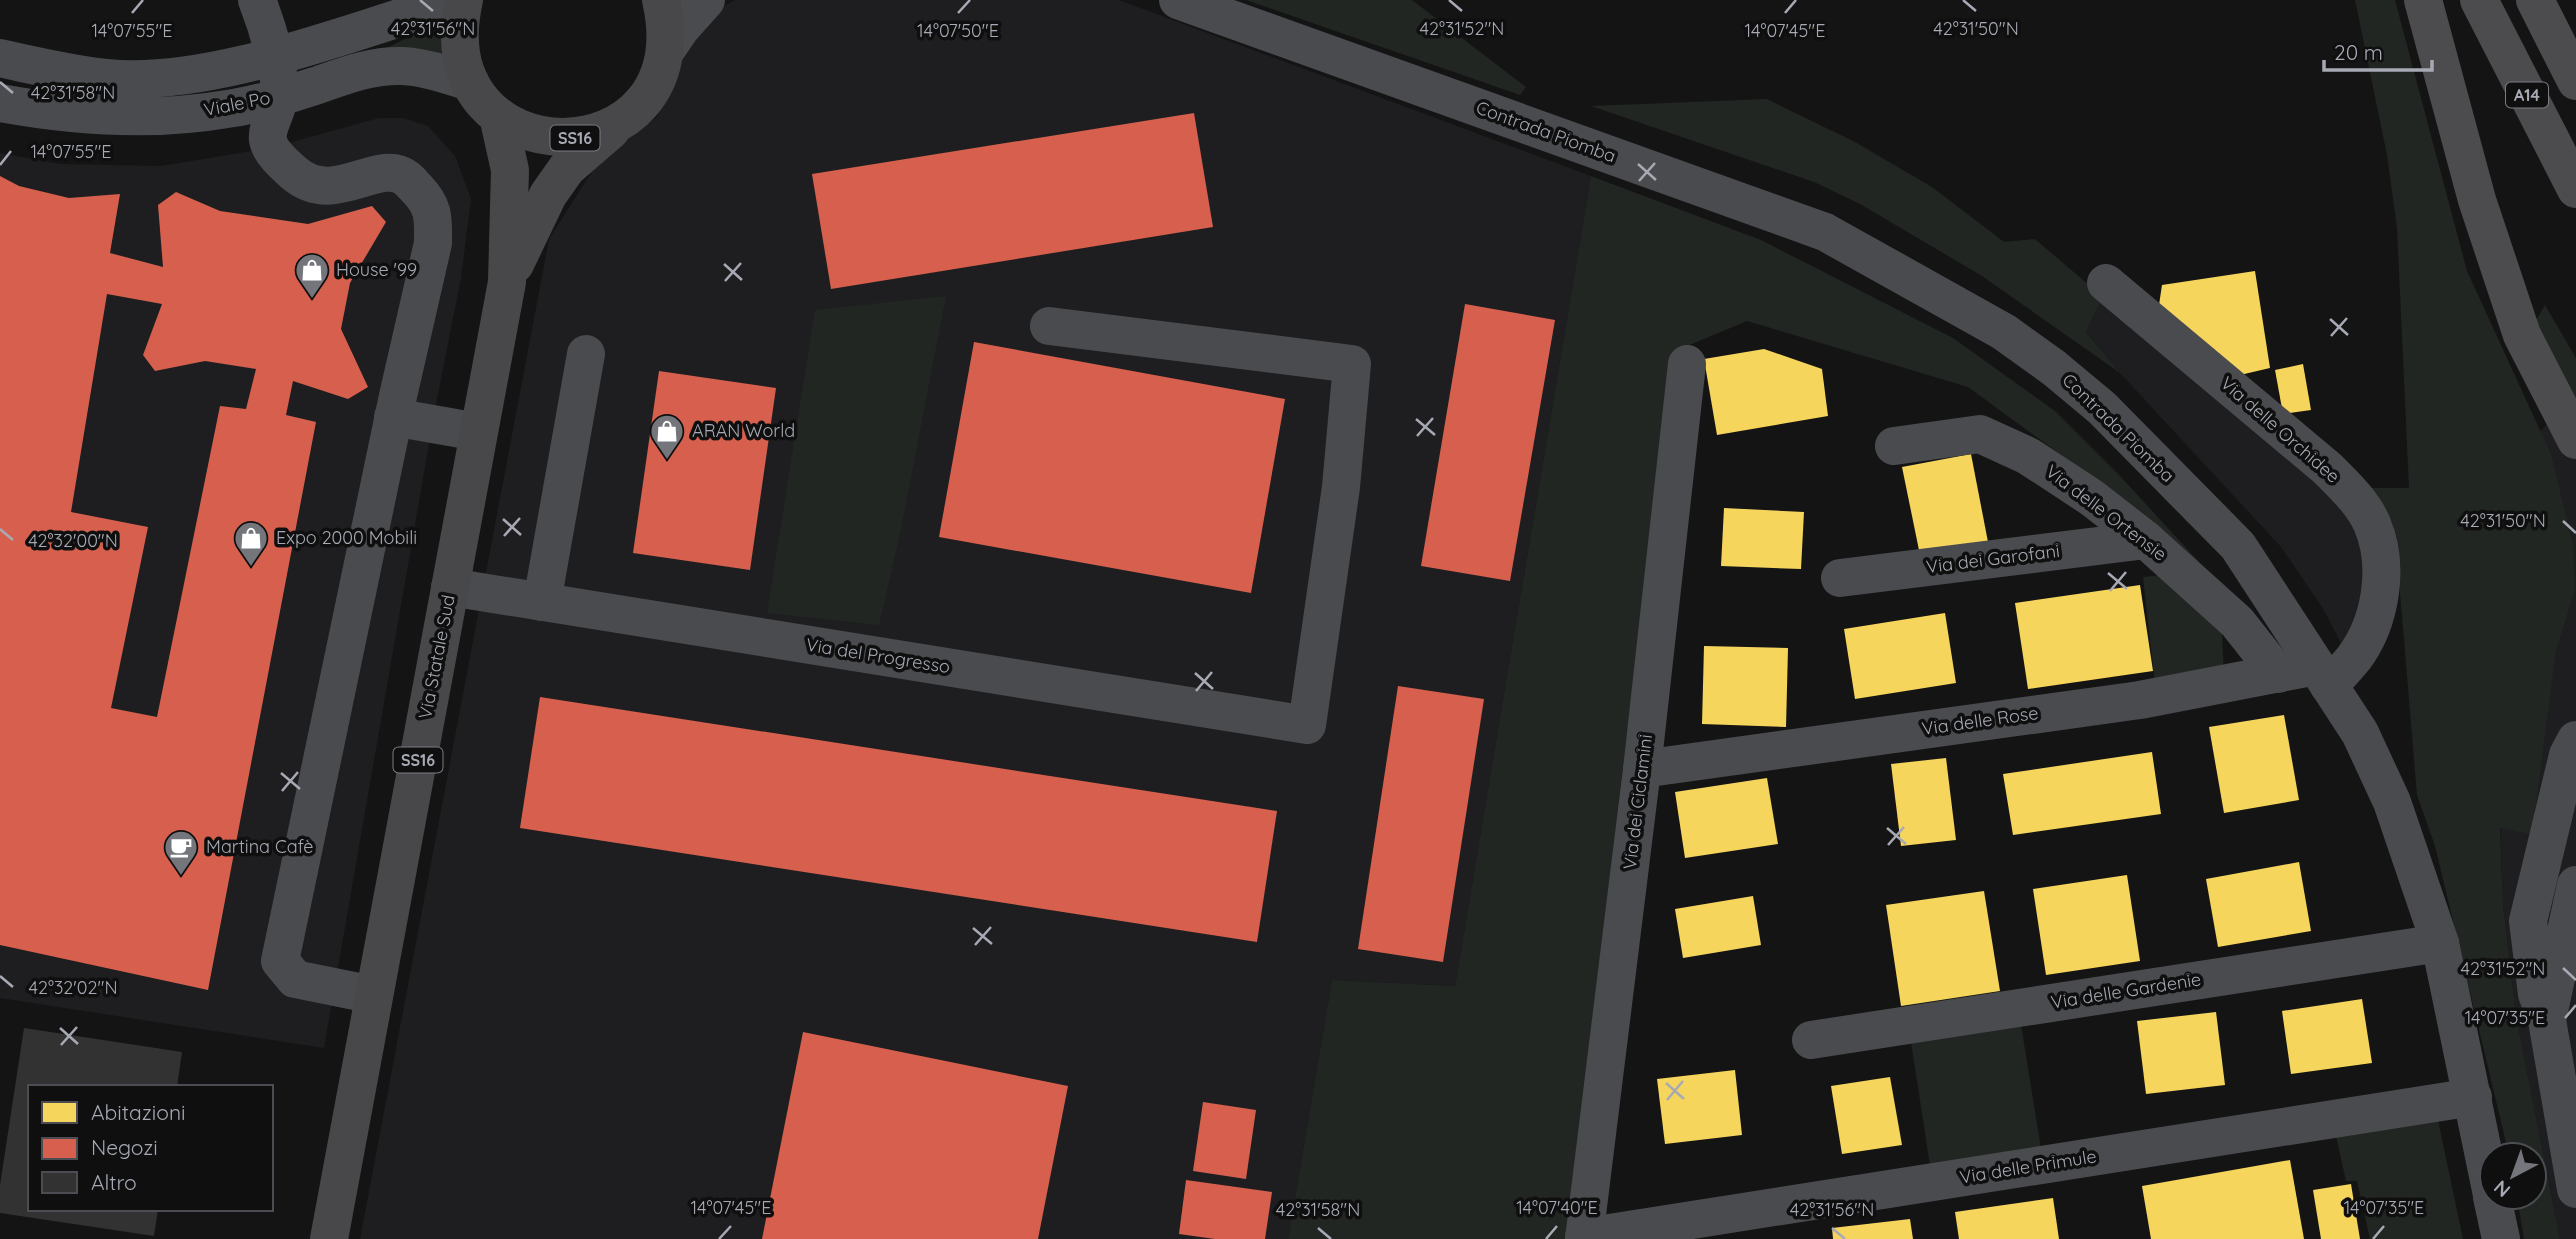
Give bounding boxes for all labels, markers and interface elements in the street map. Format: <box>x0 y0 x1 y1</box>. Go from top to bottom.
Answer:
text: 42°31'56"N <box>391 17 475 40</box>
text: 42°31'52"N <box>1420 17 1504 40</box>
text: 42°31'50"N <box>1933 17 2019 40</box>
text: 14°07'55"E <box>91 19 173 42</box>
text: 14°07'50"E <box>917 19 999 42</box>
text: 14°07'45"E <box>1745 19 1825 42</box>
scale bar <box>2324 28 2432 72</box>
text: 20 m <box>2334 39 2383 65</box>
text: 42°31'58"N <box>31 81 115 104</box>
road number: A14 <box>2506 82 2548 108</box>
street label: Viale Po <box>202 86 272 121</box>
street label: Contrada Piomba <box>1473 96 1619 168</box>
road number: SS16 <box>550 126 600 150</box>
text: 14°07'55"E <box>30 140 112 163</box>
shop icon: House '99 <box>293 251 331 300</box>
place label: House '99 <box>336 258 417 281</box>
street label: Contrada Piomba <box>2057 368 2179 487</box>
street label: Via delle Orchidee <box>2216 371 2345 488</box>
shop icon: ARAN World <box>648 412 686 461</box>
place label: ARAN World <box>692 419 795 442</box>
street label: Via delle Ortensie <box>2041 460 2171 566</box>
text: 42°31'50"N <box>2460 509 2546 532</box>
shop icon: Expo 2000 Mobili <box>232 519 270 568</box>
place label: Expo 2000 Mobili <box>276 526 417 549</box>
text: 42°32'00"N <box>28 529 118 552</box>
street label: Via dei Garofani <box>1925 539 2061 578</box>
street label: Via Statale Sud <box>413 593 460 721</box>
street label: Via del Progresso <box>804 633 952 678</box>
street label: Via delle Rose <box>1920 701 2040 740</box>
street label: Via dei Ciclamini <box>1618 733 1657 871</box>
road number: SS16 <box>394 748 442 772</box>
cafe icon: Martina Cafè <box>162 828 200 877</box>
place label: Martina Cafè <box>206 835 314 858</box>
text: 42°31'52"N <box>2461 957 2545 980</box>
street label: Via delle Gardenie <box>2049 967 2203 1014</box>
text: 42°32'02"N <box>29 976 118 999</box>
text: 14°07'35"E <box>2465 1006 2545 1029</box>
legend <box>28 1085 273 1211</box>
text: Abitazioni <box>91 1099 186 1125</box>
text: Negozi <box>91 1134 158 1160</box>
north arrow <box>2478 1141 2548 1211</box>
street label: Via delle Primule <box>1958 1144 2098 1189</box>
text: Altro <box>91 1169 137 1195</box>
text: N <box>2489 1175 2515 1202</box>
text: 14°07'45"E <box>691 1196 771 1219</box>
text: 14°07'40"E <box>1516 1196 1598 1219</box>
text: 14°07'35"E <box>2344 1196 2424 1219</box>
text: 42°31'58"N <box>1276 1198 1360 1221</box>
text: 42°31'56"N <box>1790 1198 1874 1221</box>

